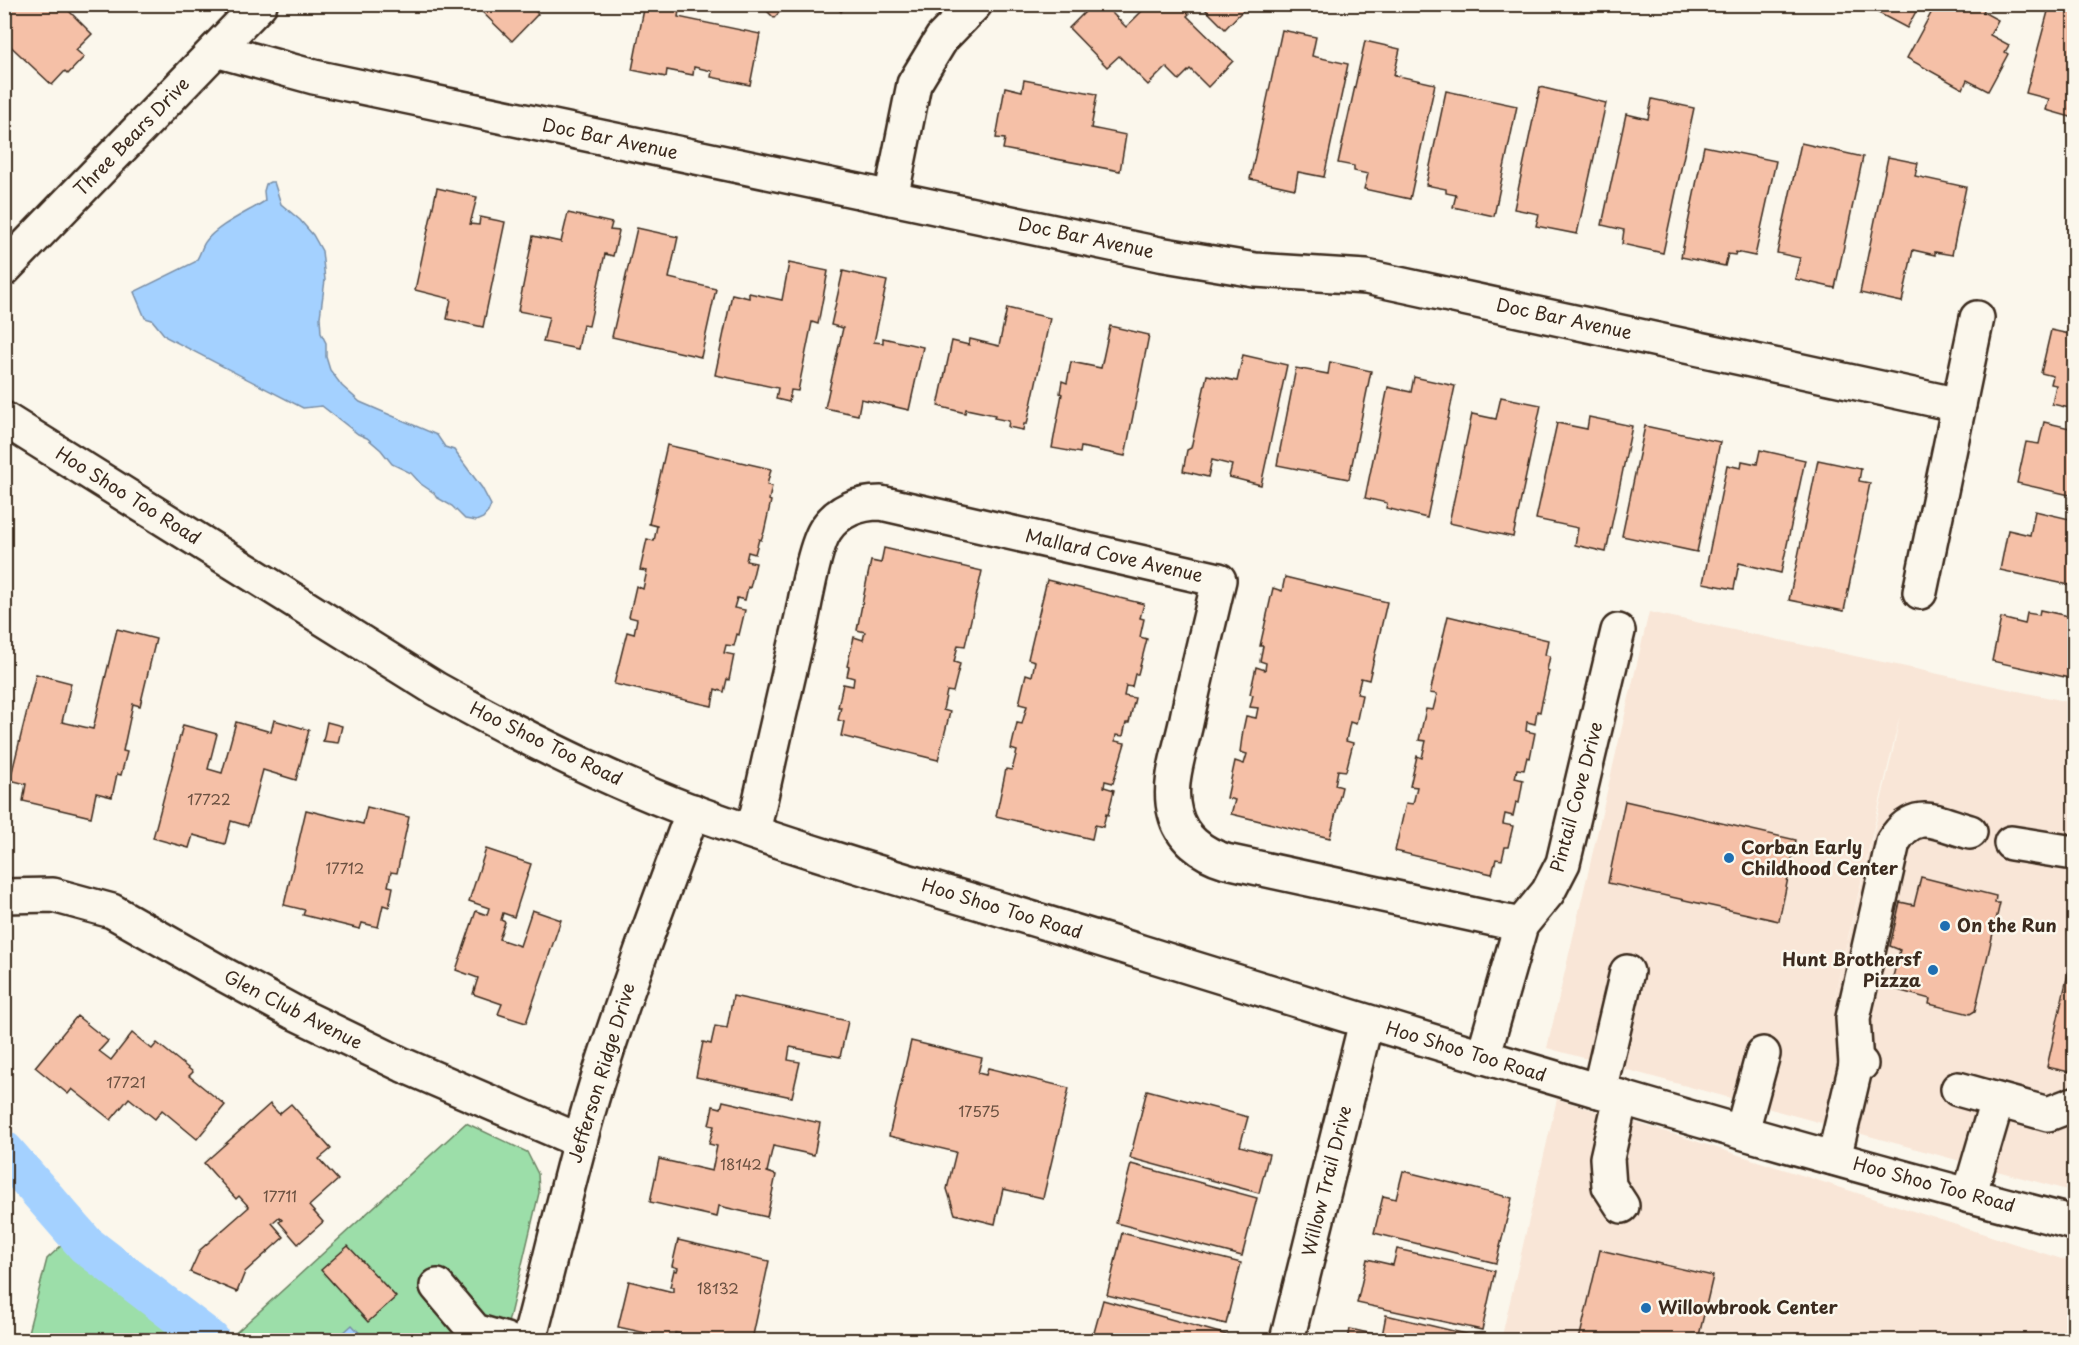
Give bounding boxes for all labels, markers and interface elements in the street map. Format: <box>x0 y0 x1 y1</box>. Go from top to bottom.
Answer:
street label: Three Bears Drive <box>67 70 195 202</box>
street label: Doc Bar Avenue <box>540 110 681 165</box>
street label: Doc Bar Avenue <box>1016 209 1157 264</box>
street label: Doc Bar Avenue <box>1494 290 1635 345</box>
street label: Hoo Shoo Too Road <box>51 439 207 550</box>
street label: Mallard Cove Avenue <box>1023 521 1206 588</box>
street label: Hoo Shoo Too Road <box>466 694 627 791</box>
street label: Pintail Cove Drive <box>1542 718 1609 875</box>
house number: 17722 <box>187 787 231 810</box>
place label: Corban Early Childhood Center <box>1741 833 1899 881</box>
marker: Corban Early Childhood Center <box>1722 851 1736 865</box>
house number: 17712 <box>326 856 364 879</box>
street label: Hoo Shoo Too Road <box>919 870 1086 945</box>
place label: On the Run <box>1957 911 2057 938</box>
marker: On the Run <box>1938 919 1952 933</box>
place label: Hunt Brothersf Pizzza <box>1782 945 1922 993</box>
street label: Glen Club Avenue <box>220 962 368 1055</box>
marker: Hunt Brothersf Pizzza <box>1926 963 1940 977</box>
street label: Jefferson Ridge Drive <box>560 979 641 1166</box>
street label: Hoo Shoo Too Road <box>1383 1013 1550 1088</box>
house number: 17721 <box>106 1070 146 1093</box>
house number: 17575 <box>958 1099 1000 1122</box>
street label: Willow Trail Drive <box>1294 1102 1357 1259</box>
street label: Hoo Shoo Too Road <box>1850 1149 2018 1218</box>
house number: 18142 <box>720 1152 762 1175</box>
house number: 17711 <box>263 1184 297 1207</box>
house number: 18132 <box>697 1276 739 1299</box>
place label: Willowbrook Center <box>1658 1293 1839 1320</box>
marker: Willowbrook Center <box>1639 1301 1653 1315</box>

